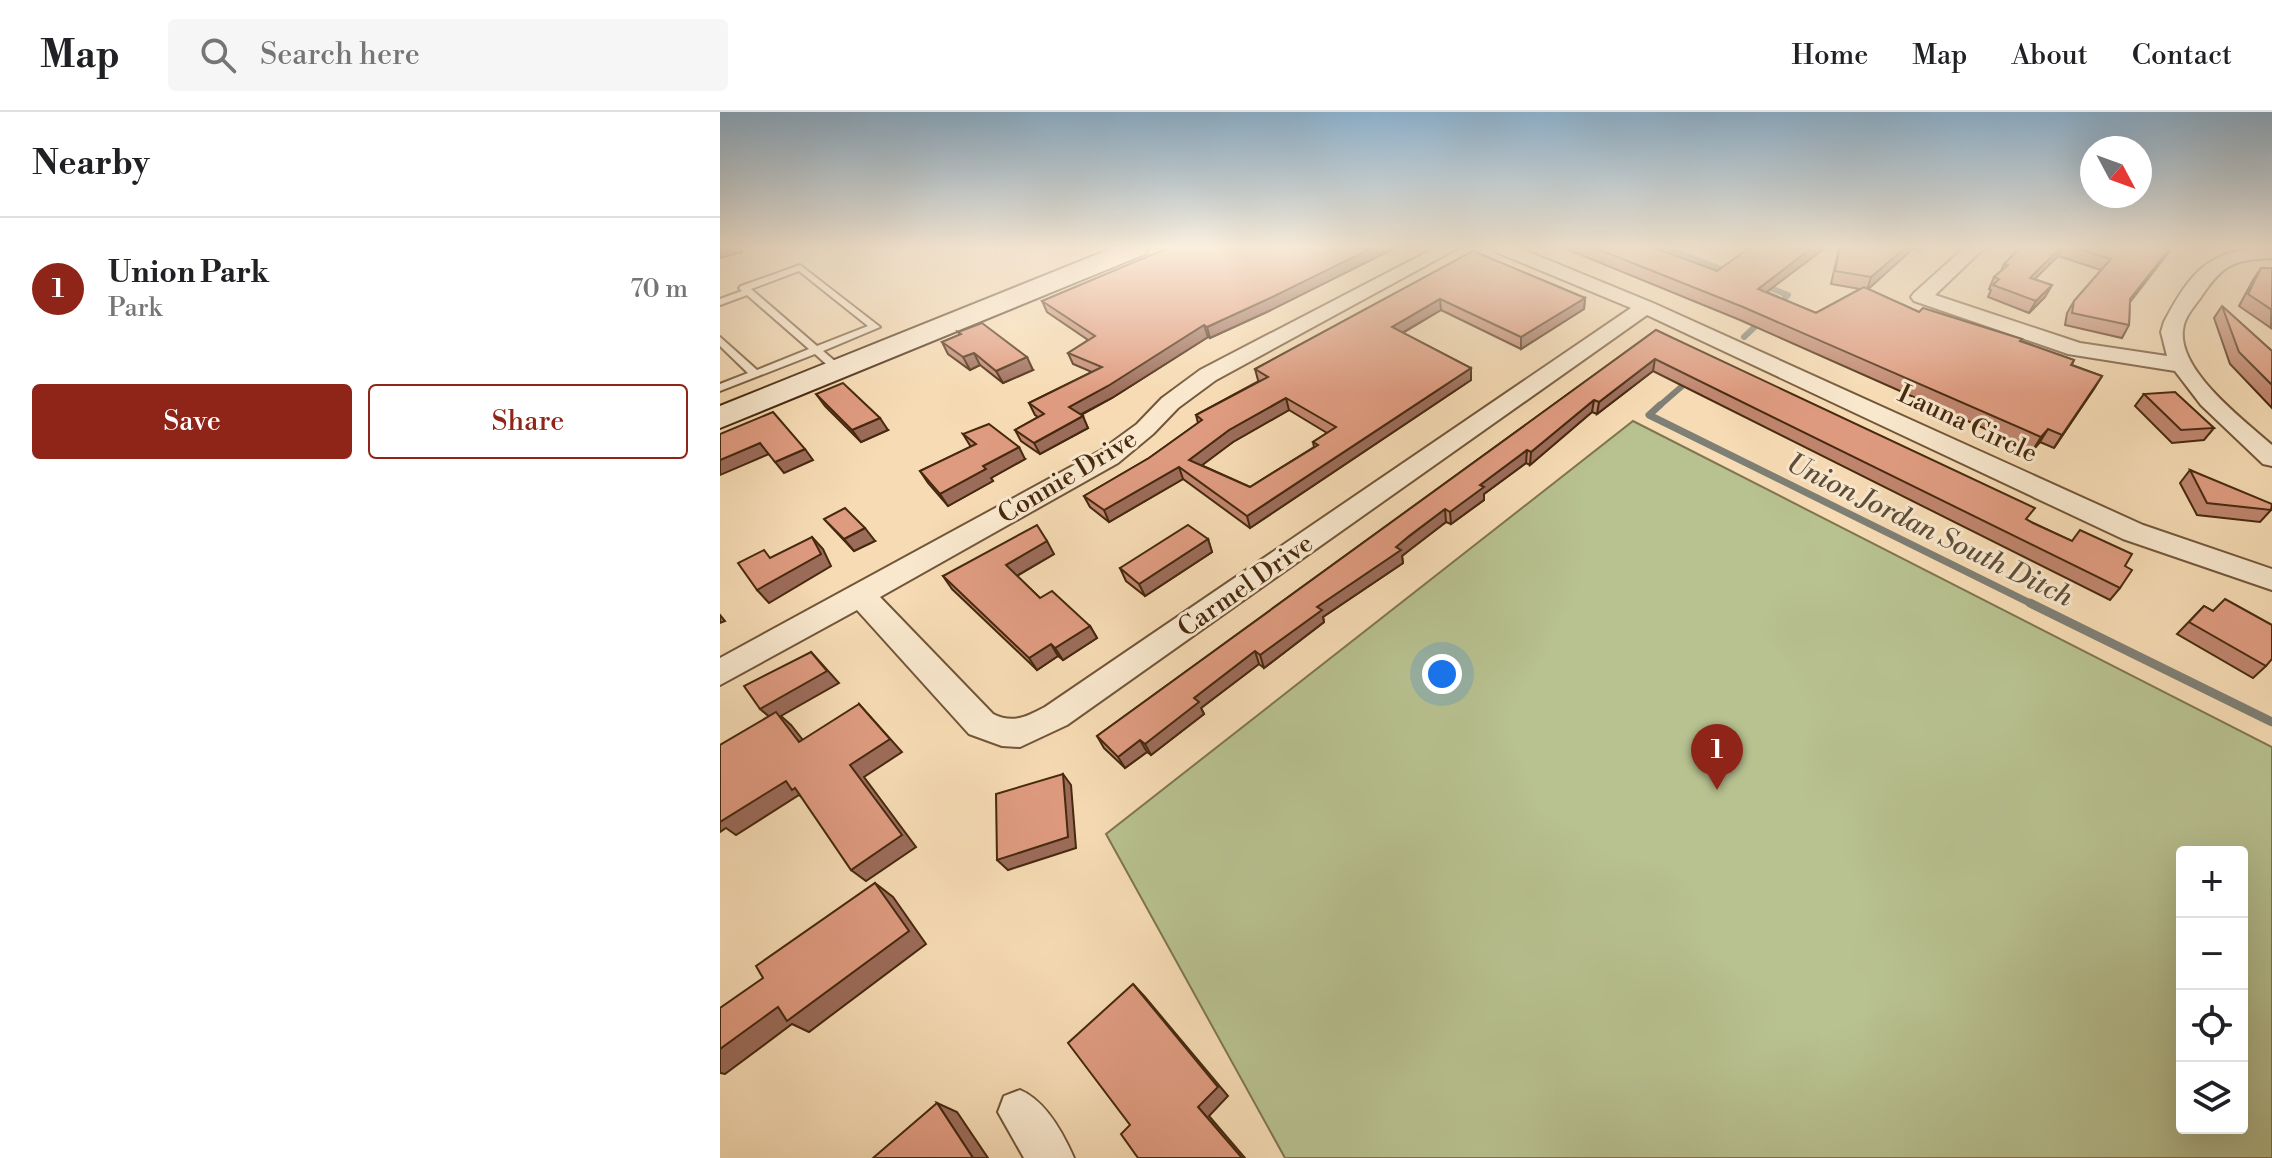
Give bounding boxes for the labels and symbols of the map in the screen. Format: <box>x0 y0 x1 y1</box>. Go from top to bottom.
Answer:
north arrow <box>2080 136 2152 208</box>
street label: Launa Circle <box>1893 378 2042 470</box>
street label: Connie Drive <box>992 423 1143 531</box>
water label: Union Jordan South Ditch <box>1780 446 2079 615</box>
street label: Carmel Drive <box>1172 527 1319 644</box>
your location <box>1422 654 1462 694</box>
pin: 1 <box>1691 724 1743 790</box>

